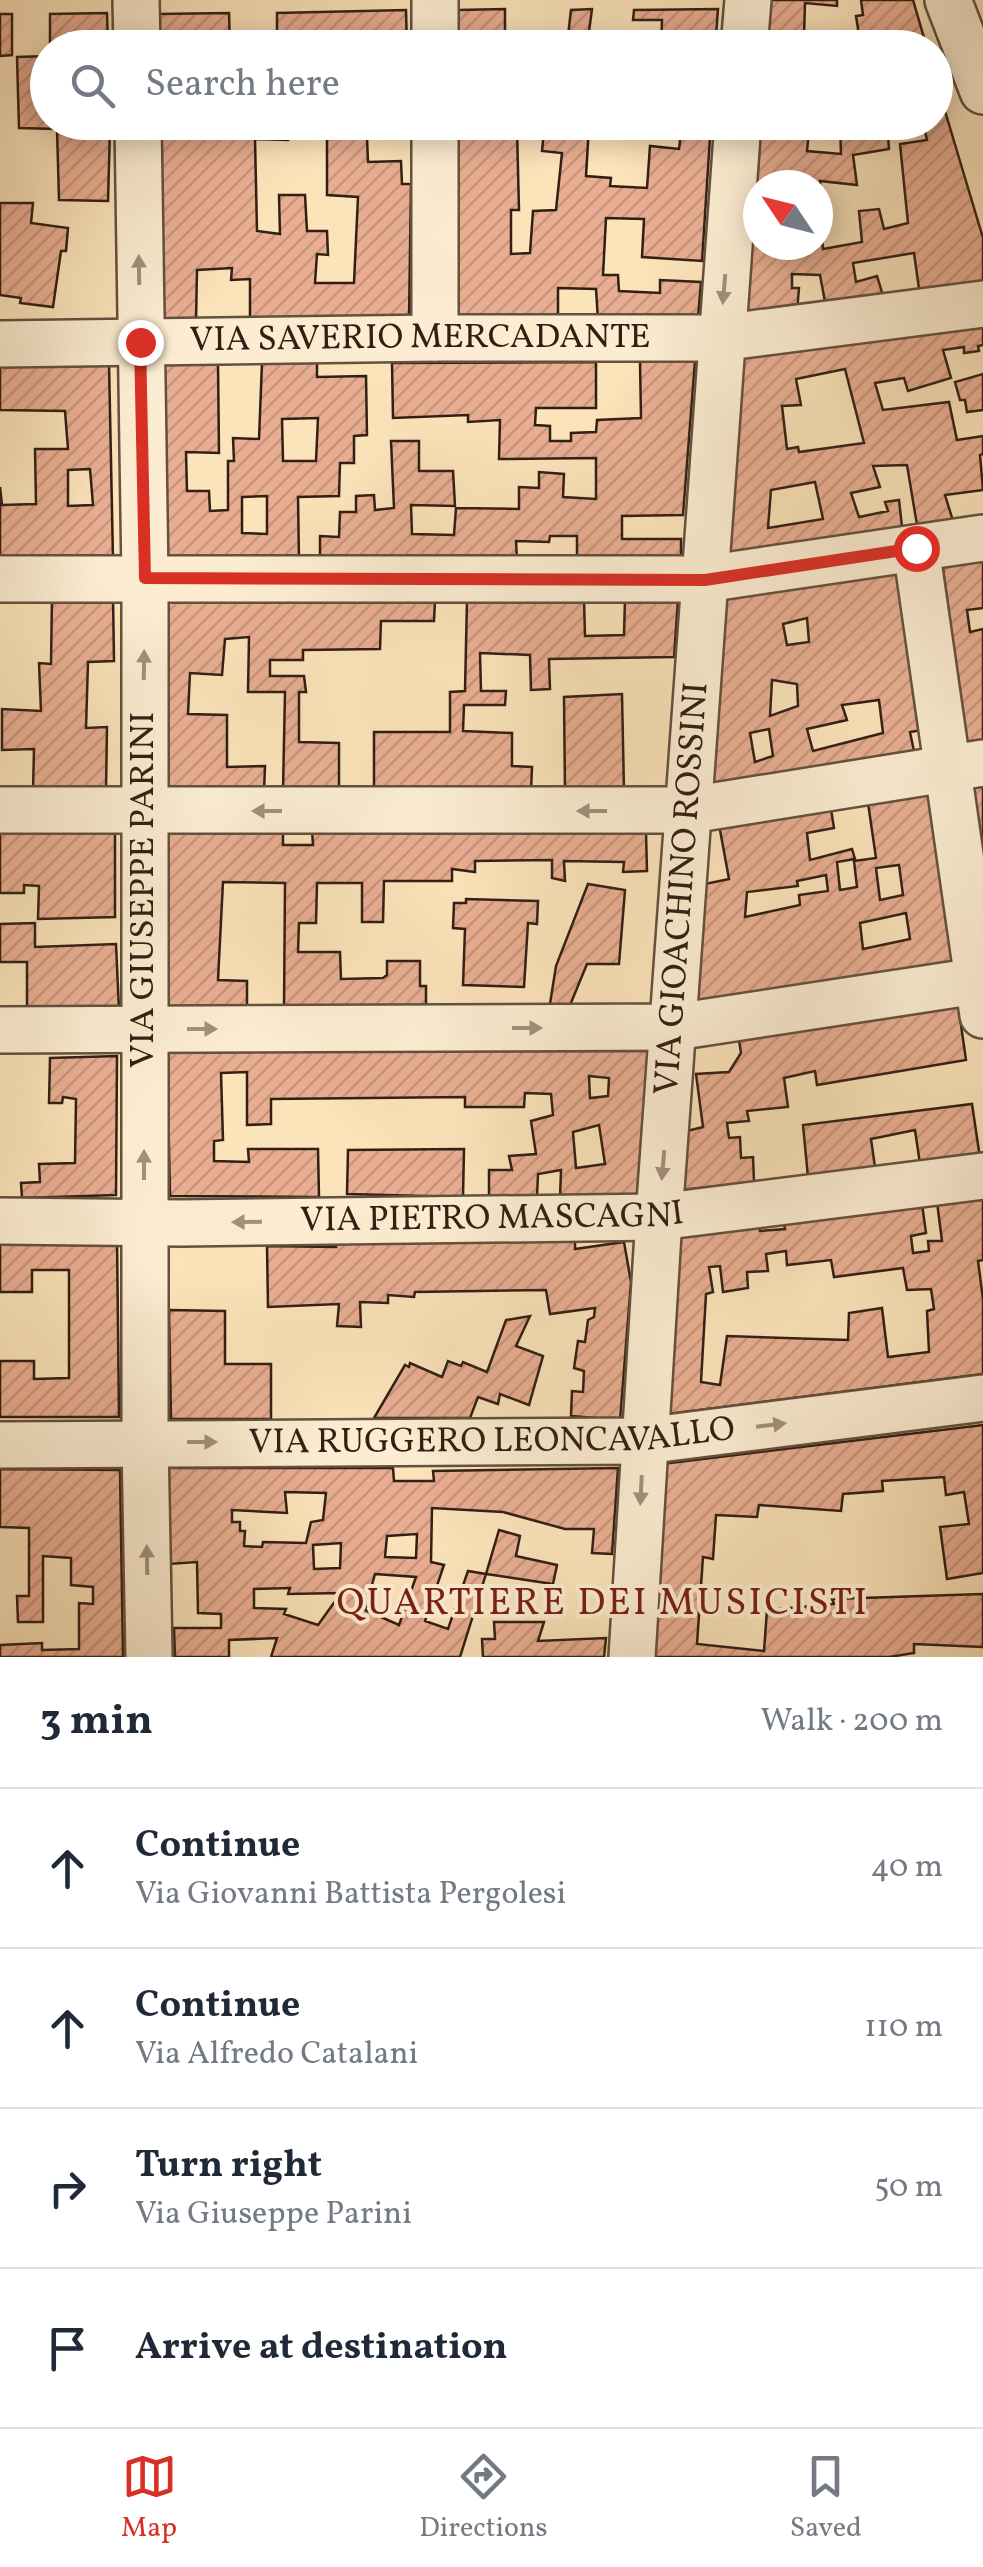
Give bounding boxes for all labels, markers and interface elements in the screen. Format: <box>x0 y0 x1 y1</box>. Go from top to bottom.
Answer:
search box <box>30 30 953 140</box>
icon: search <box>65 58 120 113</box>
text: Search here <box>145 59 340 112</box>
north arrow <box>743 170 833 260</box>
one-way arrow <box>131 253 147 285</box>
one-way arrow <box>716 274 732 306</box>
street label: VIA SAVERIO MERCADANTE <box>189 314 651 365</box>
route end <box>118 320 164 366</box>
route start <box>894 526 940 572</box>
one-way arrow <box>136 648 152 680</box>
street label: VIA GIOACHINO ROSSINI <box>644 680 722 1097</box>
street label: VIA GIUSEPPE PARINI <box>120 712 168 1068</box>
one-way arrow <box>251 803 283 819</box>
one-way arrow <box>576 803 608 819</box>
one-way arrow <box>512 1020 544 1036</box>
one-way arrow <box>187 1021 219 1037</box>
one-way arrow <box>136 1148 152 1180</box>
one-way arrow <box>655 1150 671 1182</box>
street label: VIA PIETRO MASCAGNI <box>300 1190 687 1246</box>
one-way arrow <box>230 1214 262 1230</box>
street label: VIA RUGGERO LEONCAVALLO <box>248 1406 738 1467</box>
one-way arrow <box>756 1416 788 1432</box>
one-way arrow <box>187 1434 219 1450</box>
one-way arrow <box>633 1474 649 1506</box>
one-way arrow <box>139 1543 155 1575</box>
district label: QUARTIERE DEI MUSICISTI <box>337 1578 869 1631</box>
text: 3 min <box>40 1693 153 1752</box>
text: Walk · 200 m <box>760 1700 943 1744</box>
text: Continue <box>135 1820 300 1873</box>
icon: ahead <box>40 1841 95 1896</box>
text: 40 m <box>871 1846 943 1890</box>
text: Via Giovanni Battista Pergolesi <box>135 1873 566 1917</box>
text: Continue <box>135 1980 300 2033</box>
icon: ahead <box>40 2001 95 2056</box>
text: 110 m <box>864 2006 943 2050</box>
text: Via Alfredo Catalani <box>135 2033 418 2077</box>
text: Turn right <box>135 2140 322 2193</box>
icon: right <box>40 2161 95 2216</box>
text: 50 m <box>874 2166 943 2210</box>
text: Via Giuseppe Parini <box>135 2193 412 2237</box>
icon: arrive <box>40 2321 95 2376</box>
text: Arrive at destination <box>135 2322 508 2375</box>
tab: Map <box>121 2449 177 2548</box>
tab: Directions <box>419 2449 548 2548</box>
tab: Saved <box>790 2449 862 2548</box>

